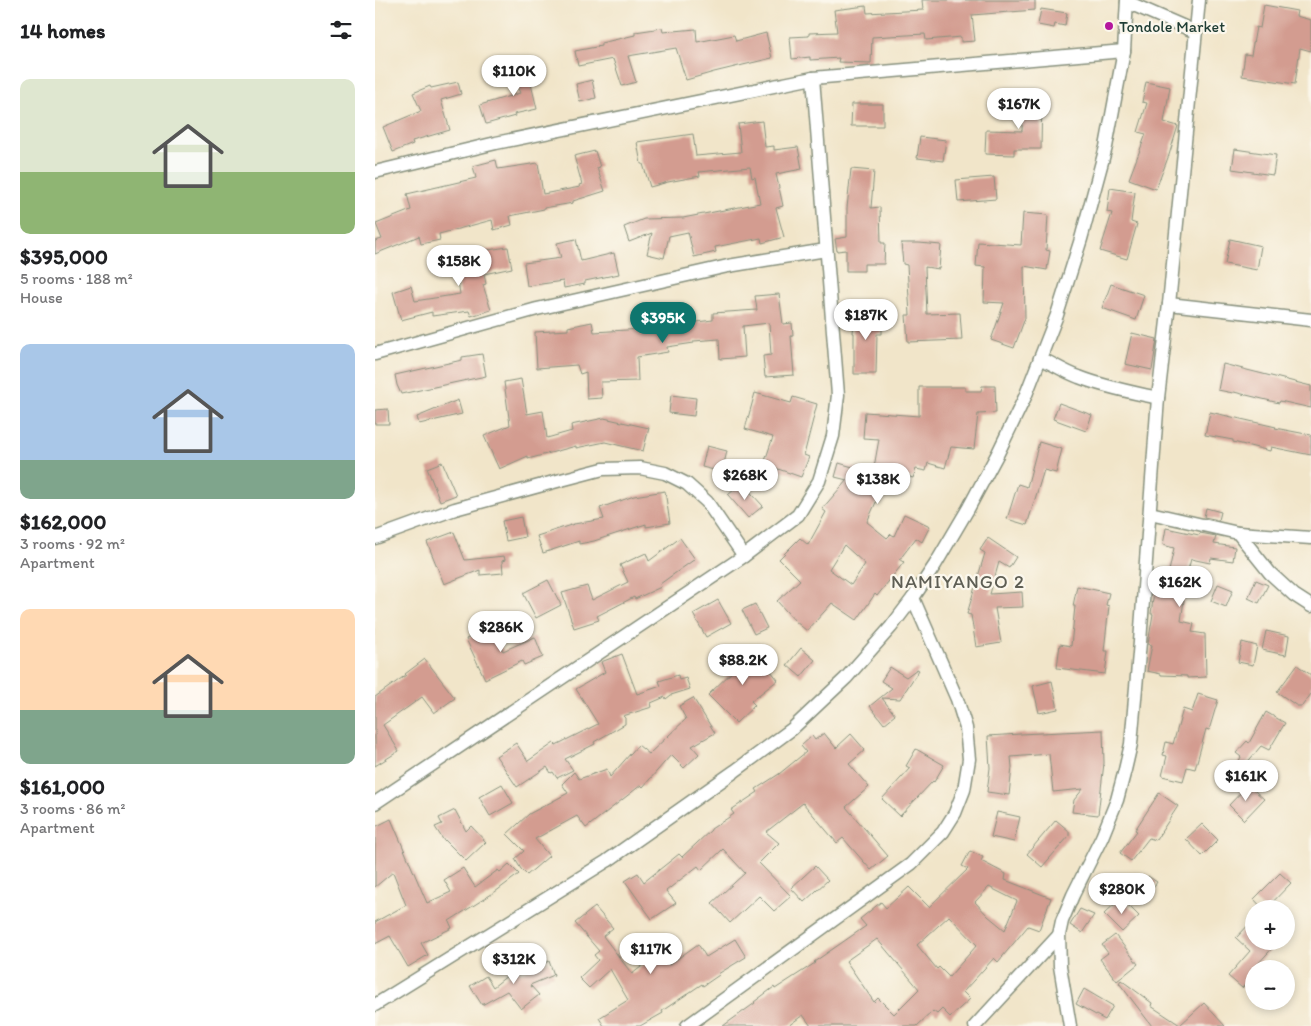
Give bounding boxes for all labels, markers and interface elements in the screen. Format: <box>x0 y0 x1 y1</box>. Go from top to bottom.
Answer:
icon: filters <box>327 16 355 44</box>
place label: Tondole Market <box>1119 17 1225 36</box>
text: 14 homes <box>20 18 105 43</box>
marker: Tondole Market <box>1103 20 1115 32</box>
pin: $110K <box>479 54 549 97</box>
text: $110K <box>492 61 536 80</box>
pin: $167K <box>984 88 1054 130</box>
text: $167K <box>998 94 1040 113</box>
icon: home <box>143 111 233 201</box>
text: $395,000 <box>20 244 108 269</box>
pin: $158K <box>424 244 494 287</box>
text: $158K <box>438 251 480 270</box>
text: 5 rooms · 188 m² <box>20 269 133 288</box>
text: House <box>20 288 63 307</box>
pin: $187K <box>831 298 901 341</box>
pin: $395K <box>628 302 698 344</box>
text: $187K <box>845 305 887 324</box>
text: $395K <box>641 308 685 327</box>
icon: home <box>143 376 233 466</box>
pin: $268K <box>710 458 780 501</box>
pin: $138K <box>843 462 913 505</box>
text: $268K <box>723 465 767 484</box>
text: $138K <box>856 469 900 488</box>
text: $162,000 <box>20 509 106 534</box>
text: 3 rooms · 92 m² <box>20 534 125 553</box>
text: Apartment <box>20 553 95 572</box>
pin: $162K <box>1145 566 1215 608</box>
district label: NAMIYANGO 2 <box>891 570 1025 593</box>
text: $162K <box>1159 572 1201 591</box>
pin: $286K <box>466 610 536 653</box>
text: $286K <box>479 617 523 636</box>
icon: home <box>143 641 233 731</box>
pin: $88.2K <box>702 644 784 686</box>
text: $88.2K <box>719 650 767 669</box>
pin: $161K <box>1211 760 1281 802</box>
text: $161K <box>1225 766 1267 785</box>
text: $161,000 <box>20 774 105 799</box>
text: 3 rooms · 86 m² <box>20 799 125 818</box>
text: Apartment <box>20 818 95 837</box>
pin: $280K <box>1087 872 1157 915</box>
text: $280K <box>1099 879 1145 898</box>
map controls <box>1245 900 1295 1010</box>
button: + <box>1245 900 1295 950</box>
pin: $117K <box>616 932 686 975</box>
text: $117K <box>630 939 672 958</box>
pin: $312K <box>479 942 549 985</box>
text: $312K <box>493 949 535 968</box>
button: − <box>1245 960 1295 1010</box>

